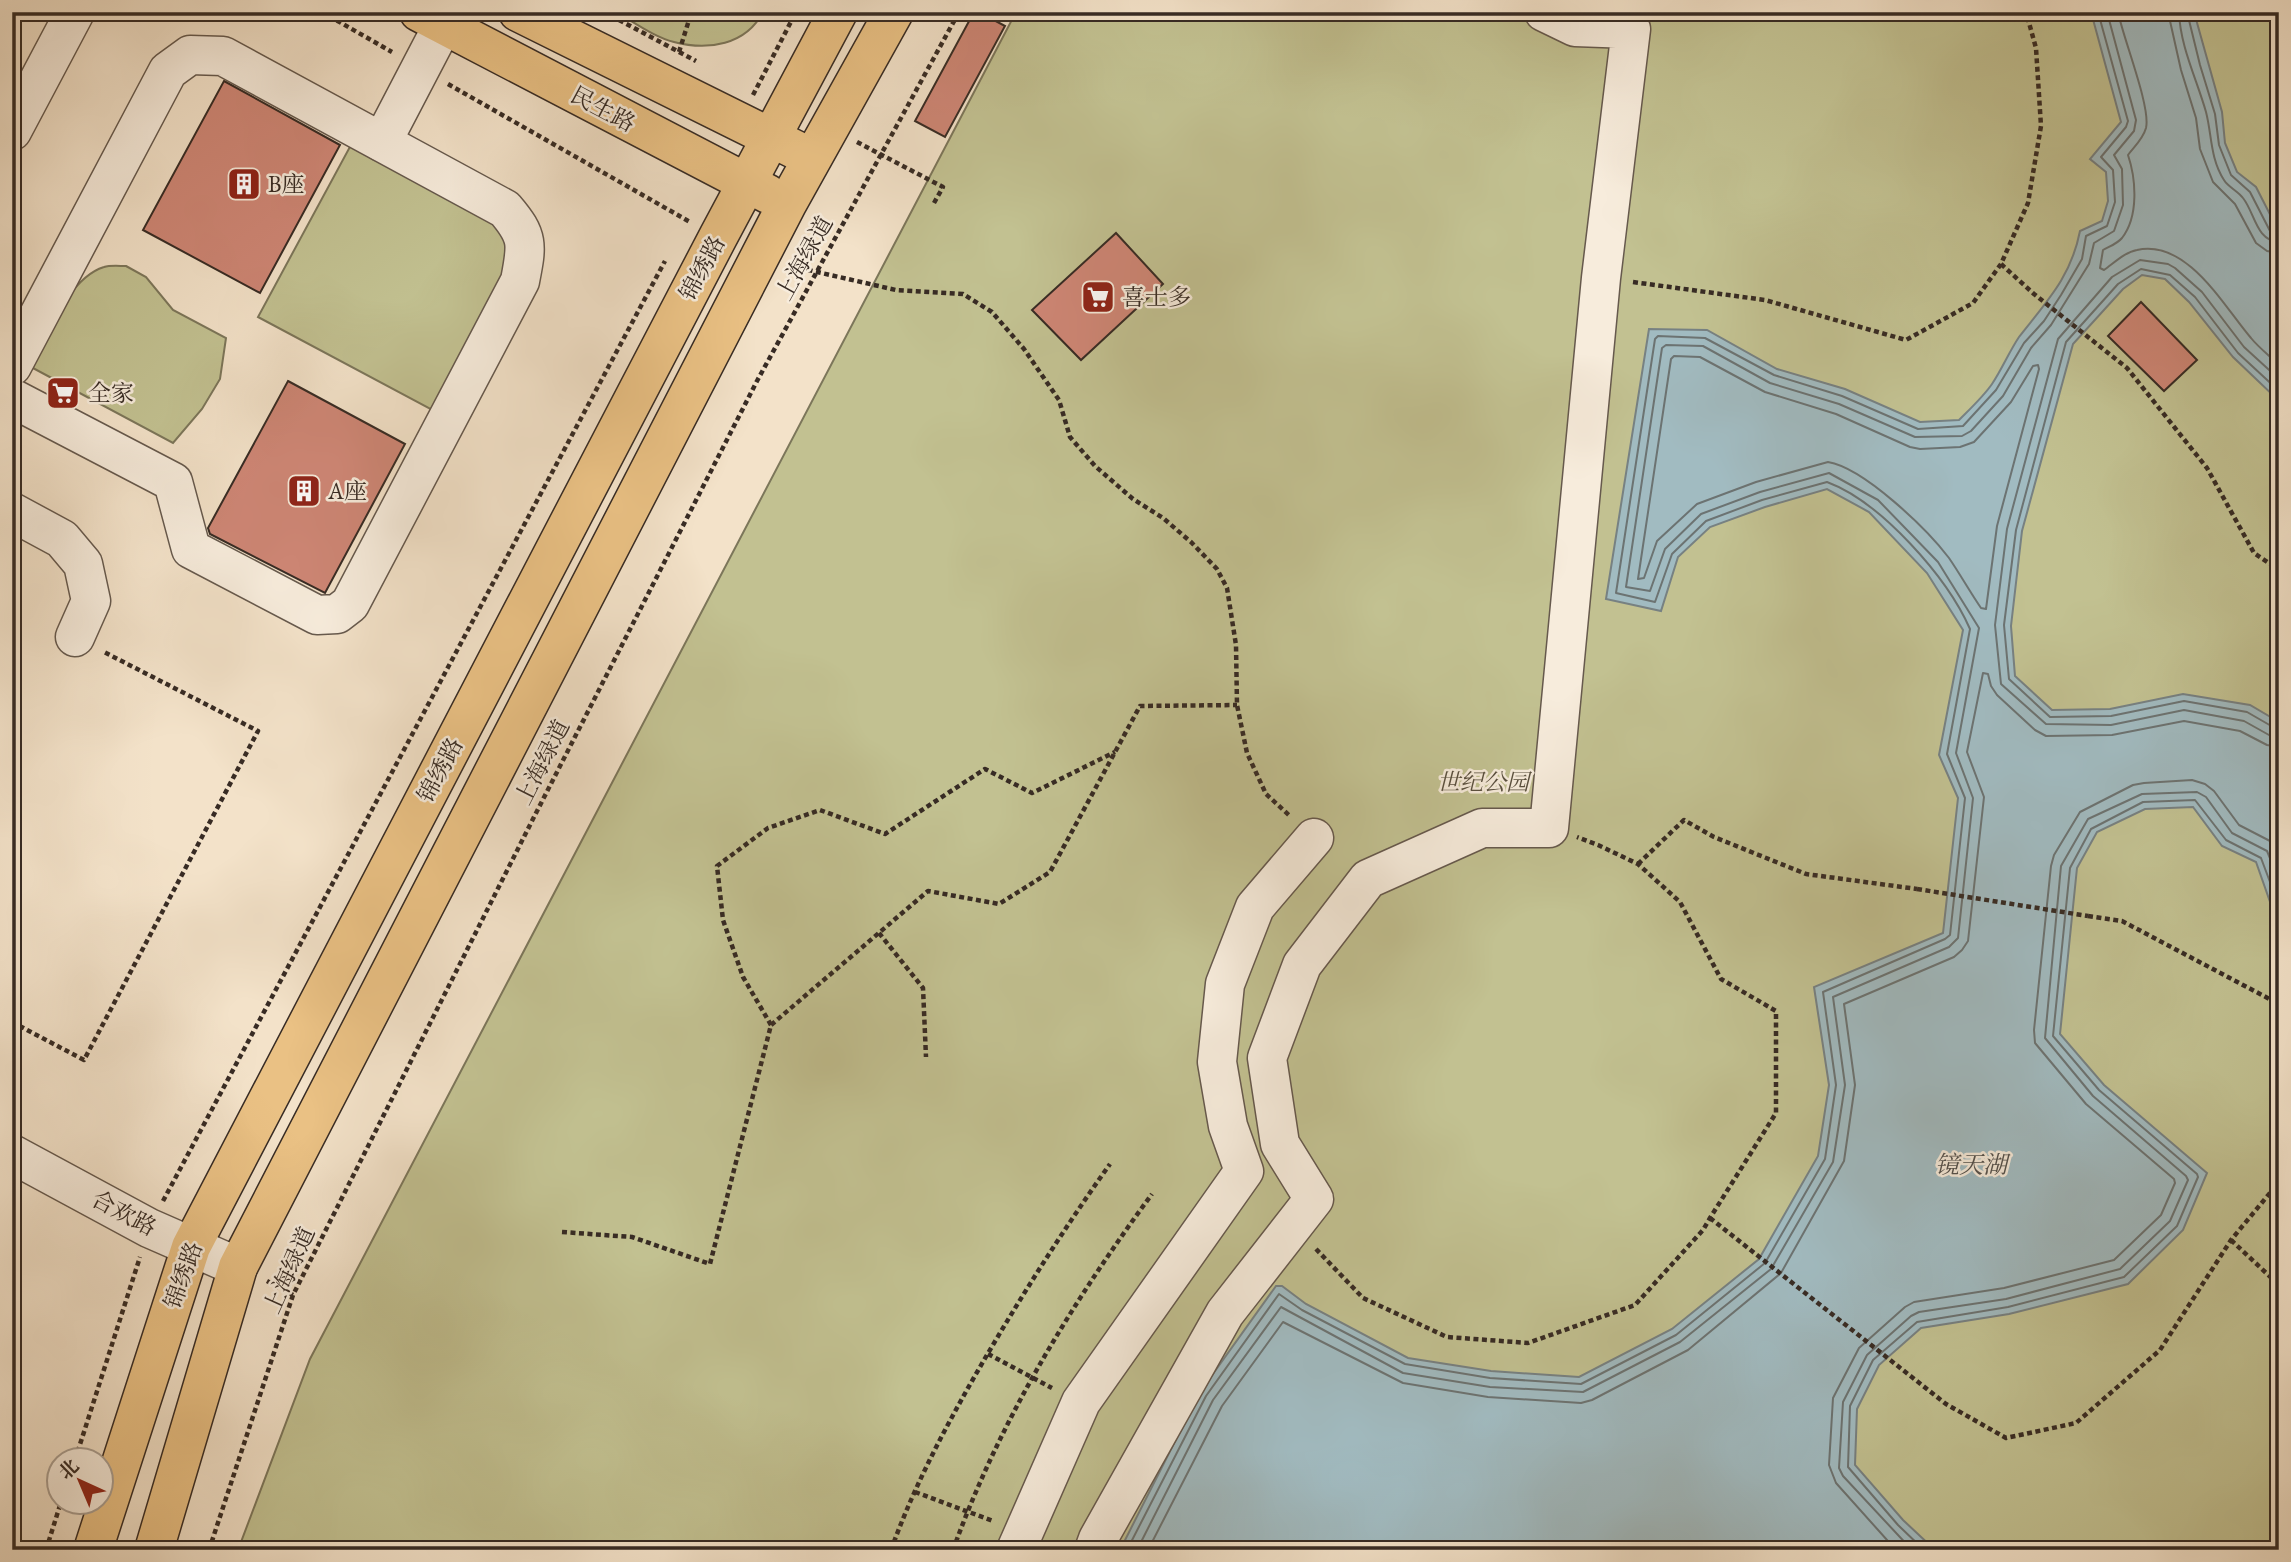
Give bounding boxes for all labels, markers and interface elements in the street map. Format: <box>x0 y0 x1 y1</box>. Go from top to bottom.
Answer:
street label: 民生路 <box>565 80 641 138</box>
building icon: B座 <box>225 165 263 203</box>
place label: B座 <box>268 169 305 199</box>
street label: 上海绿道 <box>769 210 839 306</box>
street label: 锦绣路 <box>673 230 731 306</box>
supermarket icon: 喜士多 <box>1079 278 1117 316</box>
place label: 喜士多 <box>1122 282 1191 312</box>
supermarket icon: 全家 <box>44 374 82 412</box>
place label: 全家 <box>88 378 134 408</box>
building icon: A座 <box>285 472 323 510</box>
place label: A座 <box>327 476 367 506</box>
street label: 上海绿道 <box>508 714 576 810</box>
street label: 锦绣路 <box>411 732 469 808</box>
park label: 世纪公园 <box>1437 767 1533 797</box>
water label: 镜天湖 <box>1935 1149 2011 1180</box>
street label: 合欢路 <box>86 1184 162 1242</box>
street label: 上海绿道 <box>257 1222 321 1318</box>
street label: 锦绣路 <box>157 1237 209 1313</box>
north arrow <box>46 1446 116 1516</box>
text: 北 <box>53 1454 84 1485</box>

